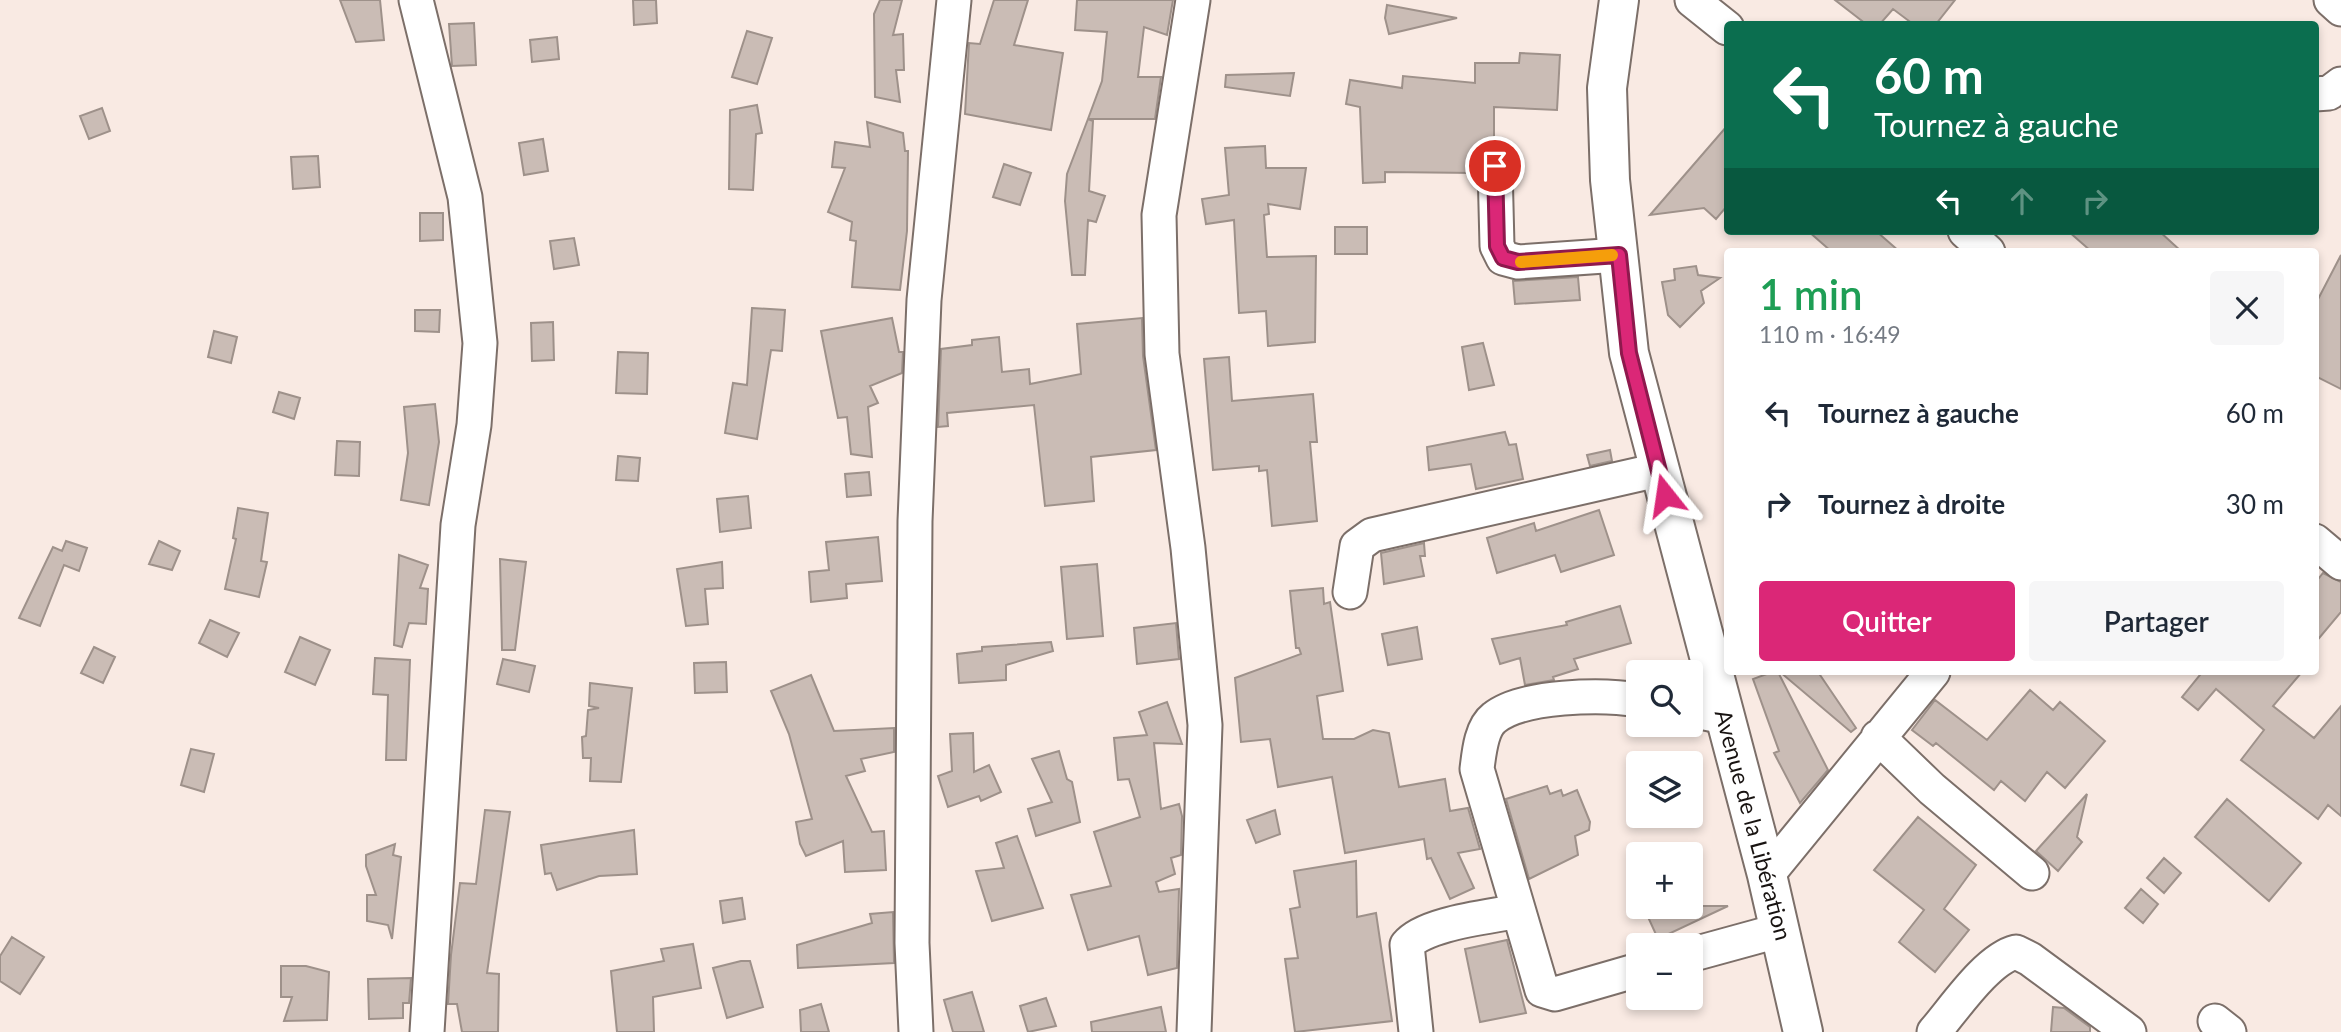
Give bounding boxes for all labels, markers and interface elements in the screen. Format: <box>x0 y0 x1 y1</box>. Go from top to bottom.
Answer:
text: 60 m <box>1874 46 1984 104</box>
icon: left <box>1759 49 1850 140</box>
text: Tournez à gauche <box>1874 105 2119 144</box>
pin <box>1465 136 1525 196</box>
icon: arrive <box>1476 147 1514 185</box>
icon: left <box>1930 182 1968 220</box>
icon: ahead <box>2003 182 2041 220</box>
icon: right <box>2076 182 2114 220</box>
text: 1 min <box>1759 269 1863 319</box>
button: close <box>2210 271 2284 345</box>
text: 110 m · 16:49 <box>1759 320 1901 348</box>
icon: left <box>1759 394 1797 432</box>
text: Tournez à gauche <box>1818 397 2019 429</box>
text: 60 m <box>2226 397 2284 429</box>
position arrow <box>1628 458 1702 532</box>
icon: right <box>1759 485 1797 523</box>
text: Tournez à droite <box>1818 488 2005 520</box>
text: 30 m <box>2226 488 2284 520</box>
button: Quitter <box>1759 581 2015 661</box>
button: Partager <box>2029 581 2284 661</box>
map controls <box>1626 660 1703 1010</box>
button: search <box>1626 660 1703 737</box>
street label: Avenue de la Libération <box>1710 706 1798 943</box>
button: layers <box>1626 751 1703 828</box>
button: + <box>1626 842 1703 919</box>
button: − <box>1626 933 1703 1010</box>

